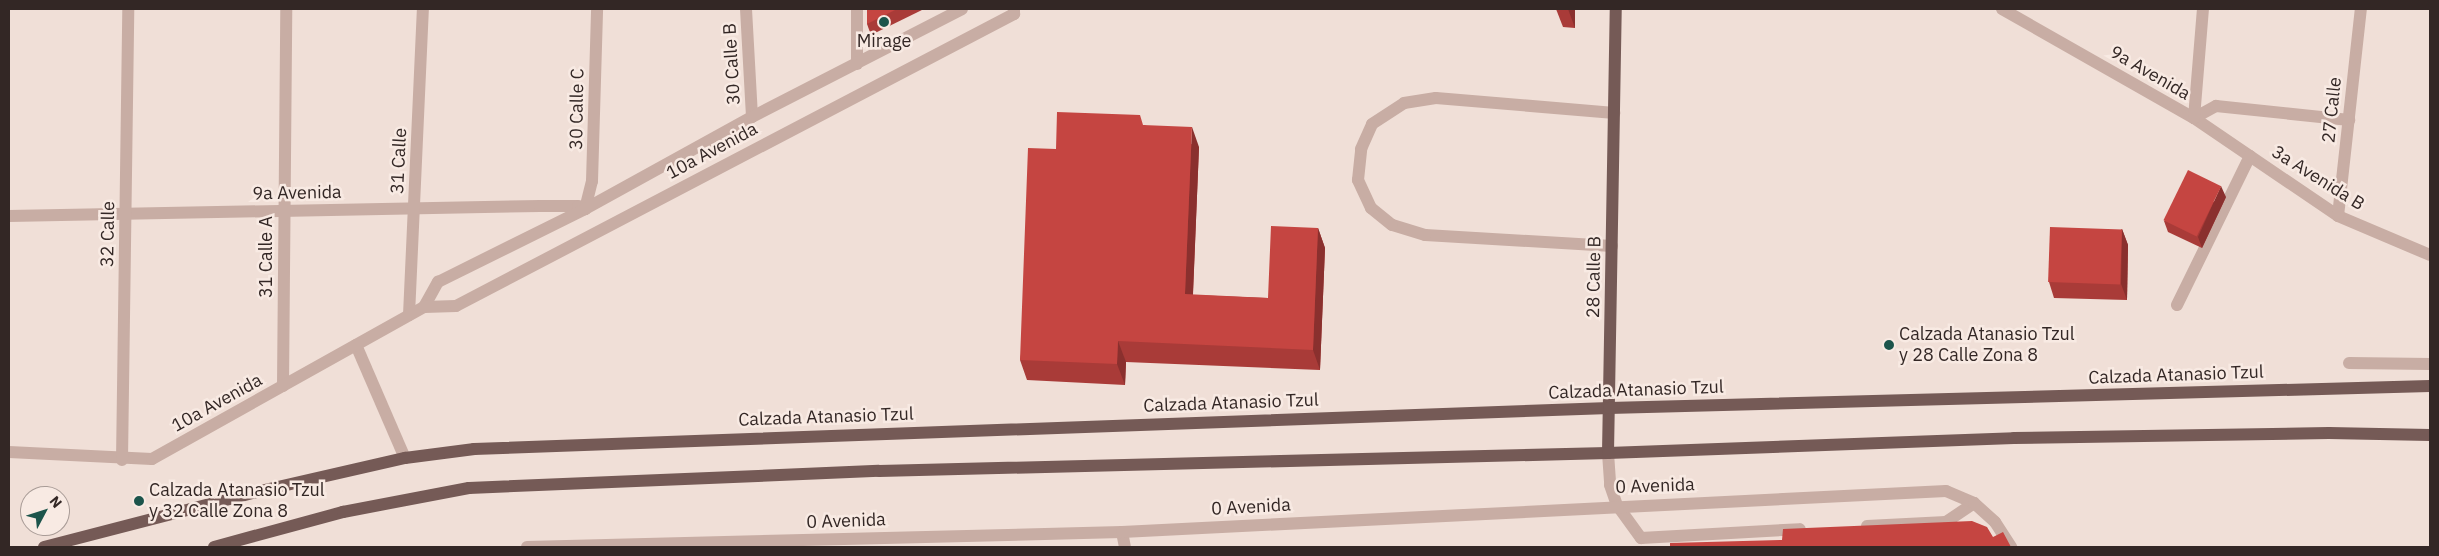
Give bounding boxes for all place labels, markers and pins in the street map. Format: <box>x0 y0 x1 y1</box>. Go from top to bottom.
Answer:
marker: Mirage <box>878 16 890 28</box>
place label: Mirage <box>857 30 911 52</box>
place label: Calzada Atanasio Tzul y 28 Calle Zona 8 <box>1899 324 2075 366</box>
marker: Calzada Atanasio Tzul y 28 Calle Zona 8 <box>1883 339 1895 351</box>
place label: Calzada Atanasio Tzul y 32 Calle Zona 8 <box>149 480 325 522</box>
marker: Calzada Atanasio Tzul y 32 Calle Zona 8 <box>133 495 145 507</box>

